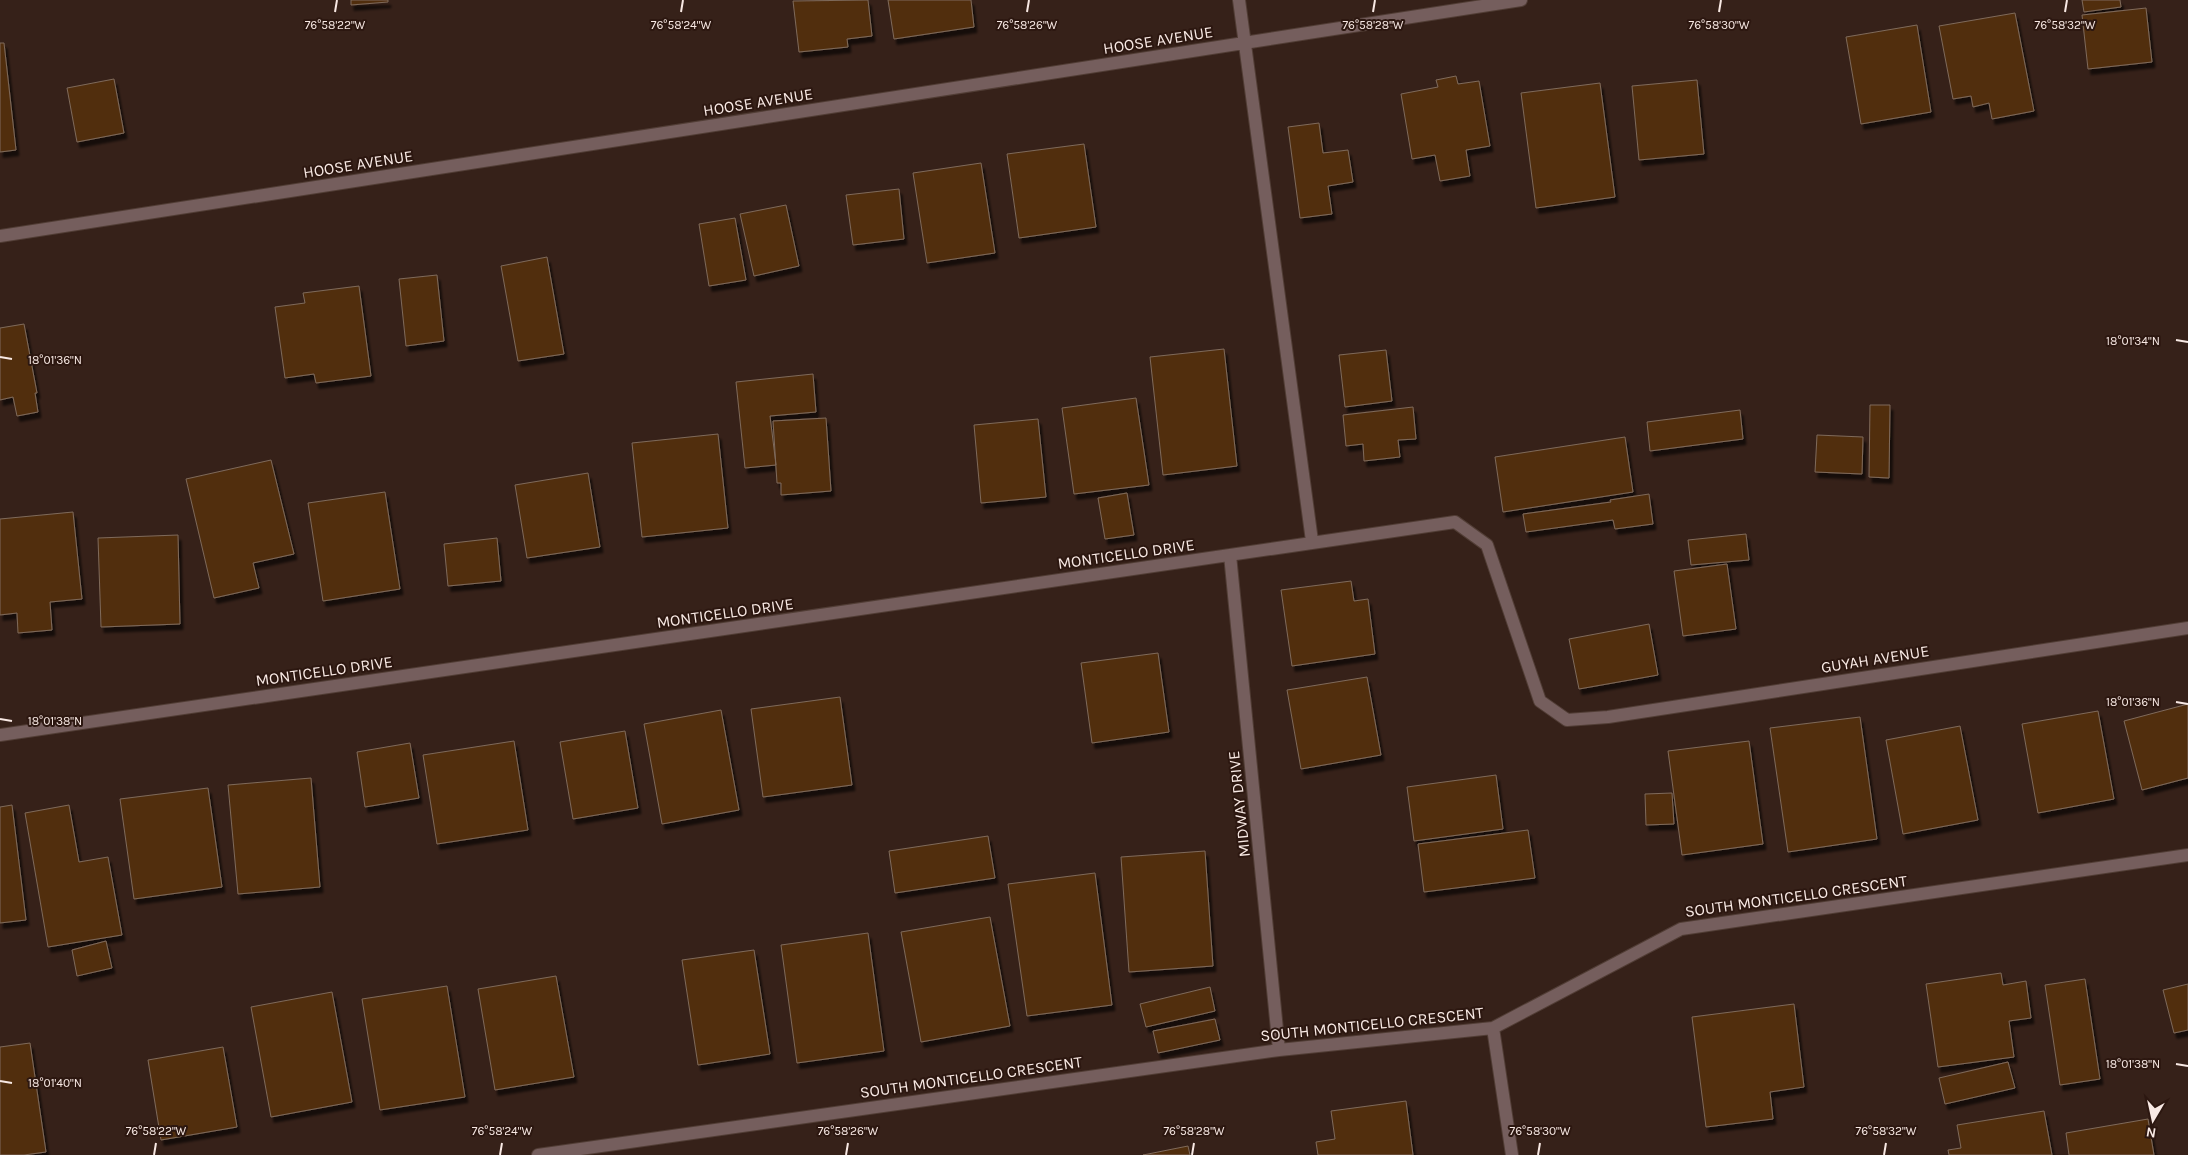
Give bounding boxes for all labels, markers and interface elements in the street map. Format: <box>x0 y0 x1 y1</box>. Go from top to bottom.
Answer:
text: 76°58'22"W <box>305 18 366 32</box>
text: 76°58'24"W <box>651 18 711 32</box>
text: 76°58'26"W <box>997 18 1058 32</box>
text: 76°58'28"W <box>1342 18 1404 32</box>
text: 76°58'30"W <box>1689 18 1750 32</box>
text: 76°58'32"W <box>2035 18 2096 32</box>
street label: HOOSE AVENUE <box>1102 22 1214 58</box>
street label: HOOSE AVENUE <box>702 84 814 120</box>
street label: HOOSE AVENUE <box>302 146 414 182</box>
text: 18°01'34"N <box>2106 334 2160 348</box>
text: 18°01'36"N <box>28 353 82 367</box>
street label: MONTICELLO DRIVE <box>1056 535 1196 573</box>
street label: MONTICELLO DRIVE <box>655 594 795 632</box>
street label: GUYAH AVENUE <box>1820 641 1930 677</box>
street label: MONTICELLO DRIVE <box>254 652 394 690</box>
text: 18°01'36"N <box>2106 695 2160 709</box>
text: 18°01'38"N <box>28 714 82 728</box>
street label: MIDWAY DRIVE <box>1224 750 1254 858</box>
street label: SOUTH MONTICELLO CRESCENT <box>1684 871 1908 921</box>
street label: SOUTH MONTICELLO CRESCENT <box>1260 1003 1484 1045</box>
street label: SOUTH MONTICELLO CRESCENT <box>859 1052 1083 1102</box>
text: 18°01'38"N <box>2106 1057 2160 1071</box>
text: 18°01'40"N <box>28 1076 82 1090</box>
north arrow <box>2128 1095 2178 1145</box>
text: N <box>2145 1123 2157 1142</box>
text: 76°58'22"W <box>126 1124 187 1138</box>
text: 76°58'24"W <box>472 1124 532 1138</box>
text: 76°58'26"W <box>818 1124 879 1138</box>
text: 76°58'28"W <box>1163 1124 1225 1138</box>
text: 76°58'30"W <box>1510 1124 1571 1138</box>
text: 76°58'32"W <box>1856 1124 1917 1138</box>

